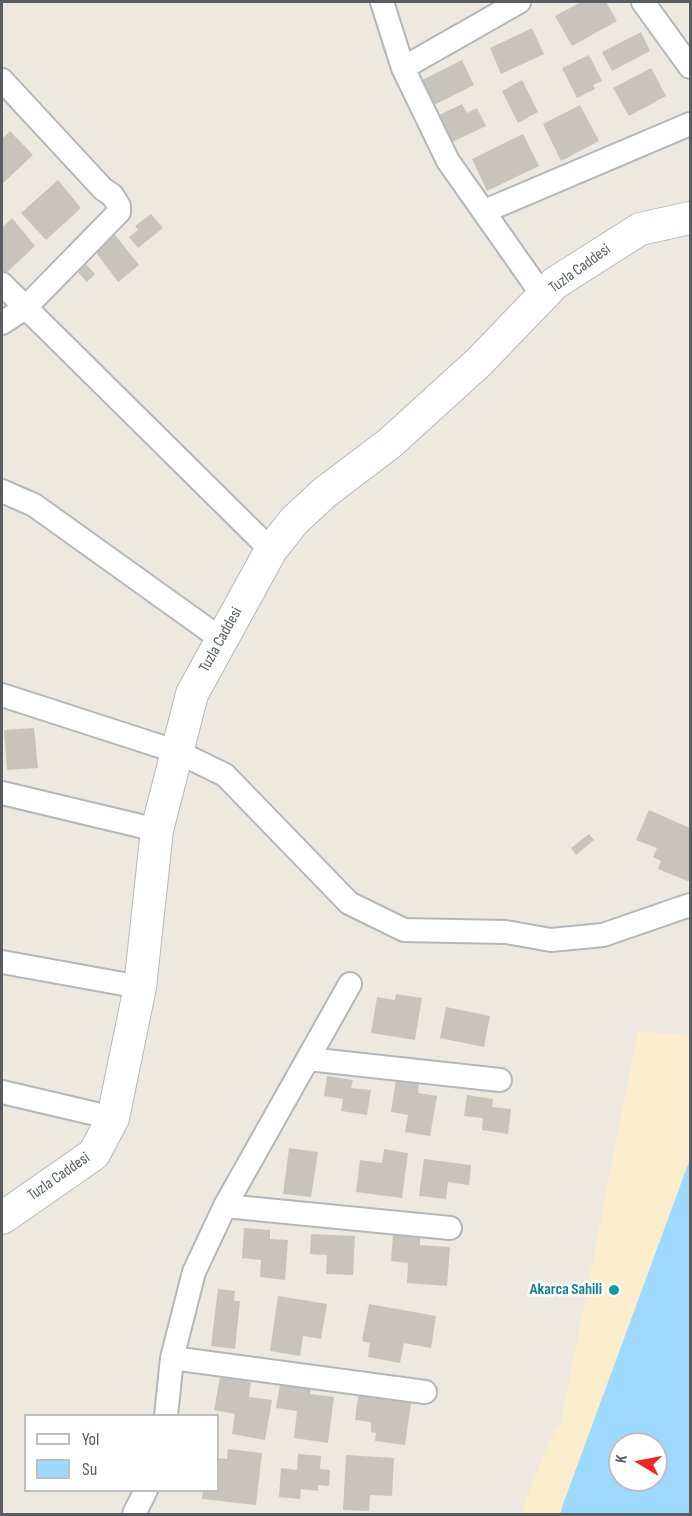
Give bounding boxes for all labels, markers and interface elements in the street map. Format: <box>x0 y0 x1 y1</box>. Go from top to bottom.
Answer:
street label: Tuzla Caddesi <box>545 240 615 298</box>
street label: Tuzla Caddesi <box>195 604 247 676</box>
street label: Tuzla Caddesi <box>24 1149 94 1205</box>
place label: Akarca Sahili <box>530 1280 602 1300</box>
marker: Akarca Sahili <box>607 1283 621 1297</box>
legend <box>24 1414 219 1492</box>
text: Yol <box>82 1429 99 1450</box>
north arrow <box>608 1432 668 1492</box>
text: K <box>612 1454 632 1465</box>
text: Su <box>82 1459 97 1480</box>

